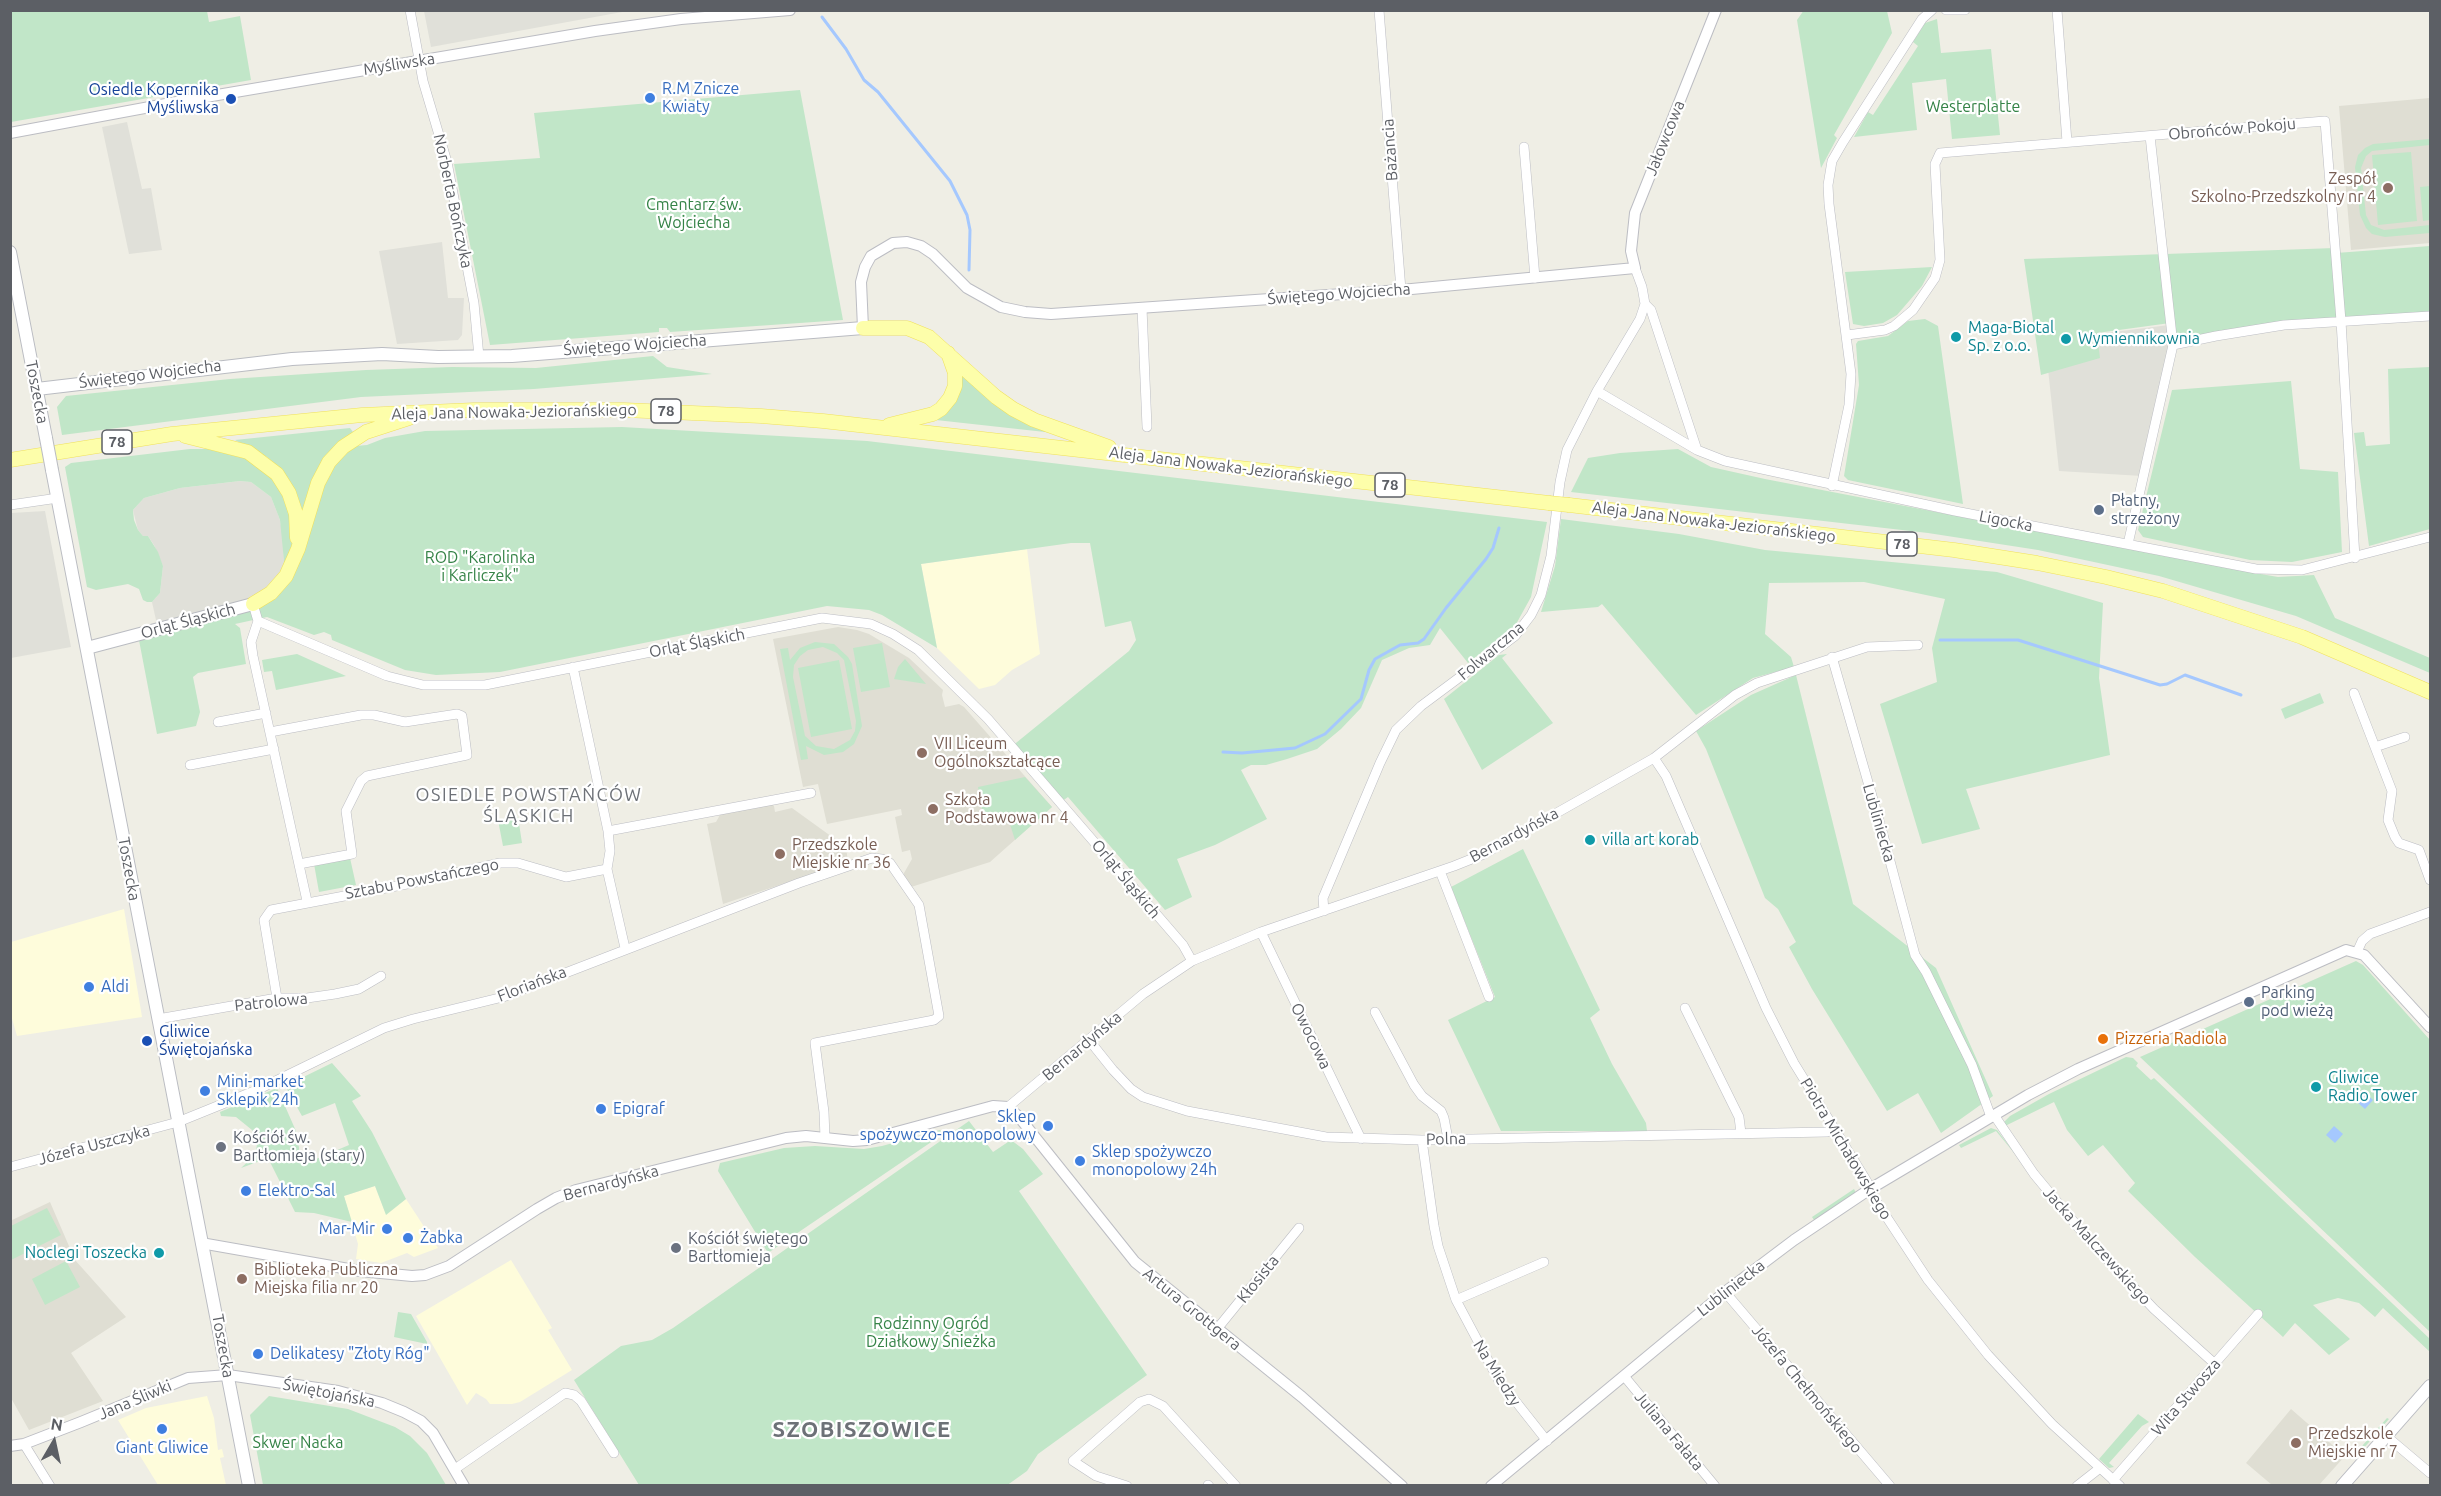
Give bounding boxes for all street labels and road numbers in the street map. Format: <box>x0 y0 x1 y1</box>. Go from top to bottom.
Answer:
street label: Myśliwska <box>362 49 436 79</box>
street label: Jałowcowa <box>1641 98 1689 178</box>
street label: Obrońców Pokoju <box>2167 114 2297 144</box>
street label: Bażancia <box>1378 118 1402 182</box>
street label: Norberta Bończyka <box>429 132 477 270</box>
street label: Świętego Wojciecha <box>1267 279 1411 309</box>
street label: Świętego Wojciecha <box>563 330 707 360</box>
street label: Świętego Wojciecha <box>78 356 222 392</box>
street label: Toszecka <box>21 359 53 425</box>
road number: 78 <box>651 399 681 423</box>
street label: Aleja Jana Nowaka-Jeziorańskiego <box>391 400 637 424</box>
road number: 78 <box>102 430 132 454</box>
street label: Aleja Jana Nowaka-Jeziorańskiego <box>1108 443 1354 491</box>
road number: 78 <box>1375 473 1405 497</box>
street label: Aleja Jana Nowaka-Jeziorańskiego <box>1591 498 1837 546</box>
street label: Ligocka <box>1978 506 2034 536</box>
road number: 78 <box>1887 532 1917 556</box>
street label: Orląt Śląskich <box>139 599 237 643</box>
street label: Folwarczna <box>1454 618 1528 684</box>
street label: Orląt Śląskich <box>647 624 747 662</box>
street label: Lubliniecka <box>1859 782 1899 864</box>
street label: Bernardyńska <box>1466 804 1562 866</box>
street label: Toszecka <box>114 836 144 902</box>
street label: Orląt Śląskich <box>1087 836 1165 922</box>
street label: Sztabu Powstańczego <box>344 855 500 903</box>
street label: Floriańska <box>495 962 569 1006</box>
street label: Patrolowa <box>233 989 309 1015</box>
street label: Owocowa <box>1287 1000 1335 1072</box>
street label: Bernardyńska <box>1038 1007 1126 1085</box>
street label: Piotra Michałowskiego <box>1796 1075 1896 1223</box>
street label: Józefa Uszczyka <box>36 1121 152 1169</box>
street label: Polna <box>1426 1129 1466 1149</box>
street label: Bernardyńska <box>561 1161 661 1205</box>
street label: Jacka Malczewskiego <box>2039 1183 2155 1309</box>
street label: Kłosista <box>1233 1251 1283 1307</box>
street label: Lubliniecka <box>1693 1256 1769 1320</box>
street label: Artura Grottgera <box>1139 1264 1245 1354</box>
street label: Toszecka <box>208 1313 238 1379</box>
street label: Józefa Chełmońskiego <box>1748 1321 1866 1457</box>
street label: Na Miedzy <box>1469 1336 1525 1410</box>
street label: Wita Stwosza <box>2147 1354 2225 1440</box>
street label: Świętojańska <box>281 1375 377 1411</box>
street label: Jana Śliwki <box>95 1376 175 1424</box>
street label: Juliana Fałata <box>1630 1388 1708 1474</box>

